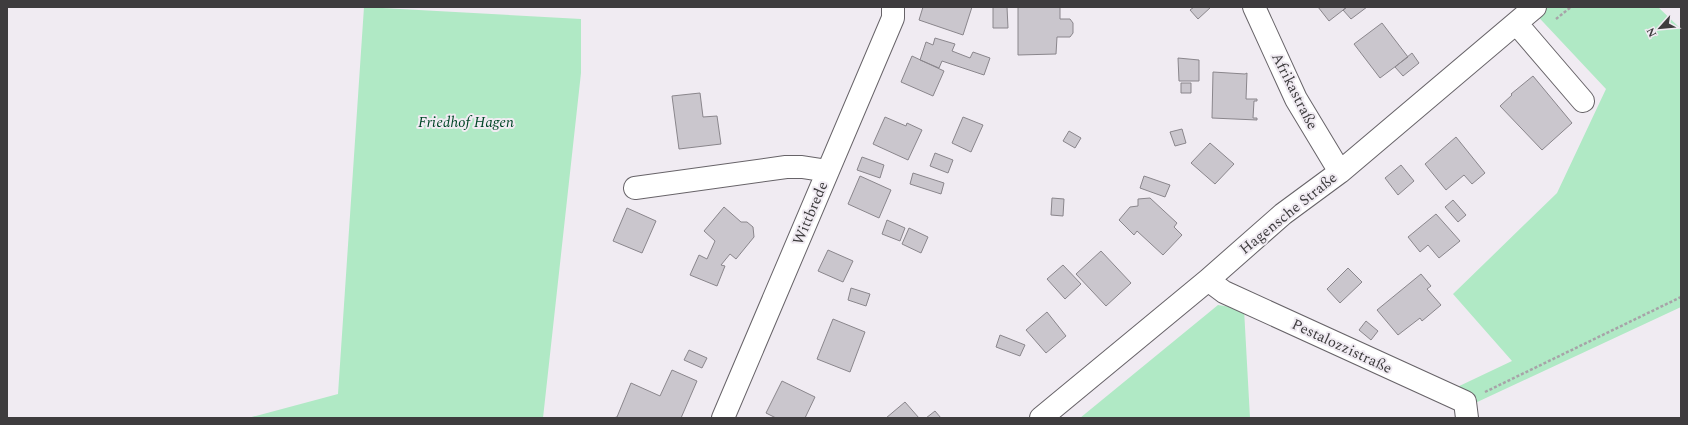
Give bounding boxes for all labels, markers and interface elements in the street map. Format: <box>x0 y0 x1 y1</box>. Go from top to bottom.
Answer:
north arrow <box>1640 8 1680 48</box>
text: N <box>1642 24 1661 40</box>
street label: Afrikastraße <box>1265 49 1324 134</box>
park label: Friedhof Hagen <box>418 111 514 134</box>
street label: Hagensche Straße <box>1234 167 1342 260</box>
street label: Wittbrede <box>787 178 834 249</box>
street label: Pestalozzistraße <box>1288 313 1396 380</box>

